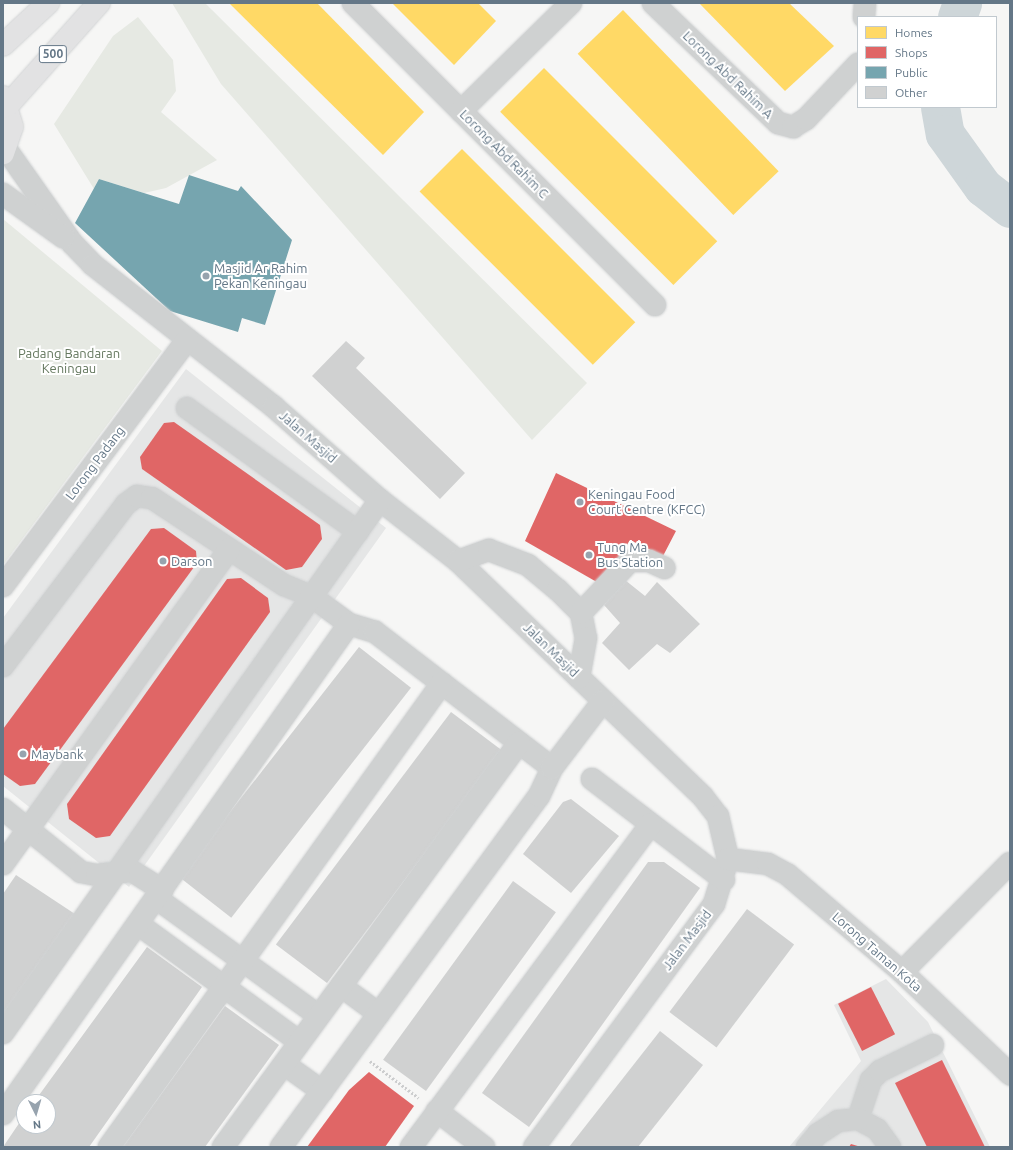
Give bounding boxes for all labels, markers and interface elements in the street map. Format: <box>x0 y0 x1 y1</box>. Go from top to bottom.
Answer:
legend <box>857 16 997 108</box>
text: Homes <box>895 26 933 39</box>
street label: Lorong Abd Rahim A <box>680 28 776 122</box>
road number: 500 <box>38 44 68 64</box>
text: Shops <box>895 46 927 59</box>
text: Public <box>895 66 928 79</box>
text: Other <box>895 86 927 99</box>
street label: Lorong Abd Rahim C <box>456 106 552 202</box>
place label: Masjid Ar Rahim Pekan Keningau <box>214 261 307 292</box>
marker: Masjid Ar Rahim Pekan Keningau <box>201 271 211 281</box>
park label: Padang Bandaran Keningau <box>18 346 120 377</box>
street label: Jalan Masjid <box>276 408 340 466</box>
street label: Lorong Padang <box>62 423 128 503</box>
place label: Keningau Food Court Centre (KFCC) <box>588 487 705 518</box>
marker: Keningau Food Court Centre (KFCC) <box>575 497 585 507</box>
place label: Tung Ma Bus Station <box>597 540 663 571</box>
marker: Tung Ma Bus Station <box>584 550 594 560</box>
place label: Darson <box>171 553 212 569</box>
marker: Darson <box>158 556 168 566</box>
street label: Jalan Masjid <box>520 620 582 680</box>
place label: Maybank <box>31 746 84 762</box>
marker: Maybank <box>18 749 28 759</box>
street label: Jalan Masjid <box>659 907 715 973</box>
street label: Lorong Taman Kota <box>829 909 925 995</box>
north arrow <box>16 1094 56 1134</box>
text: N <box>32 1119 42 1131</box>

